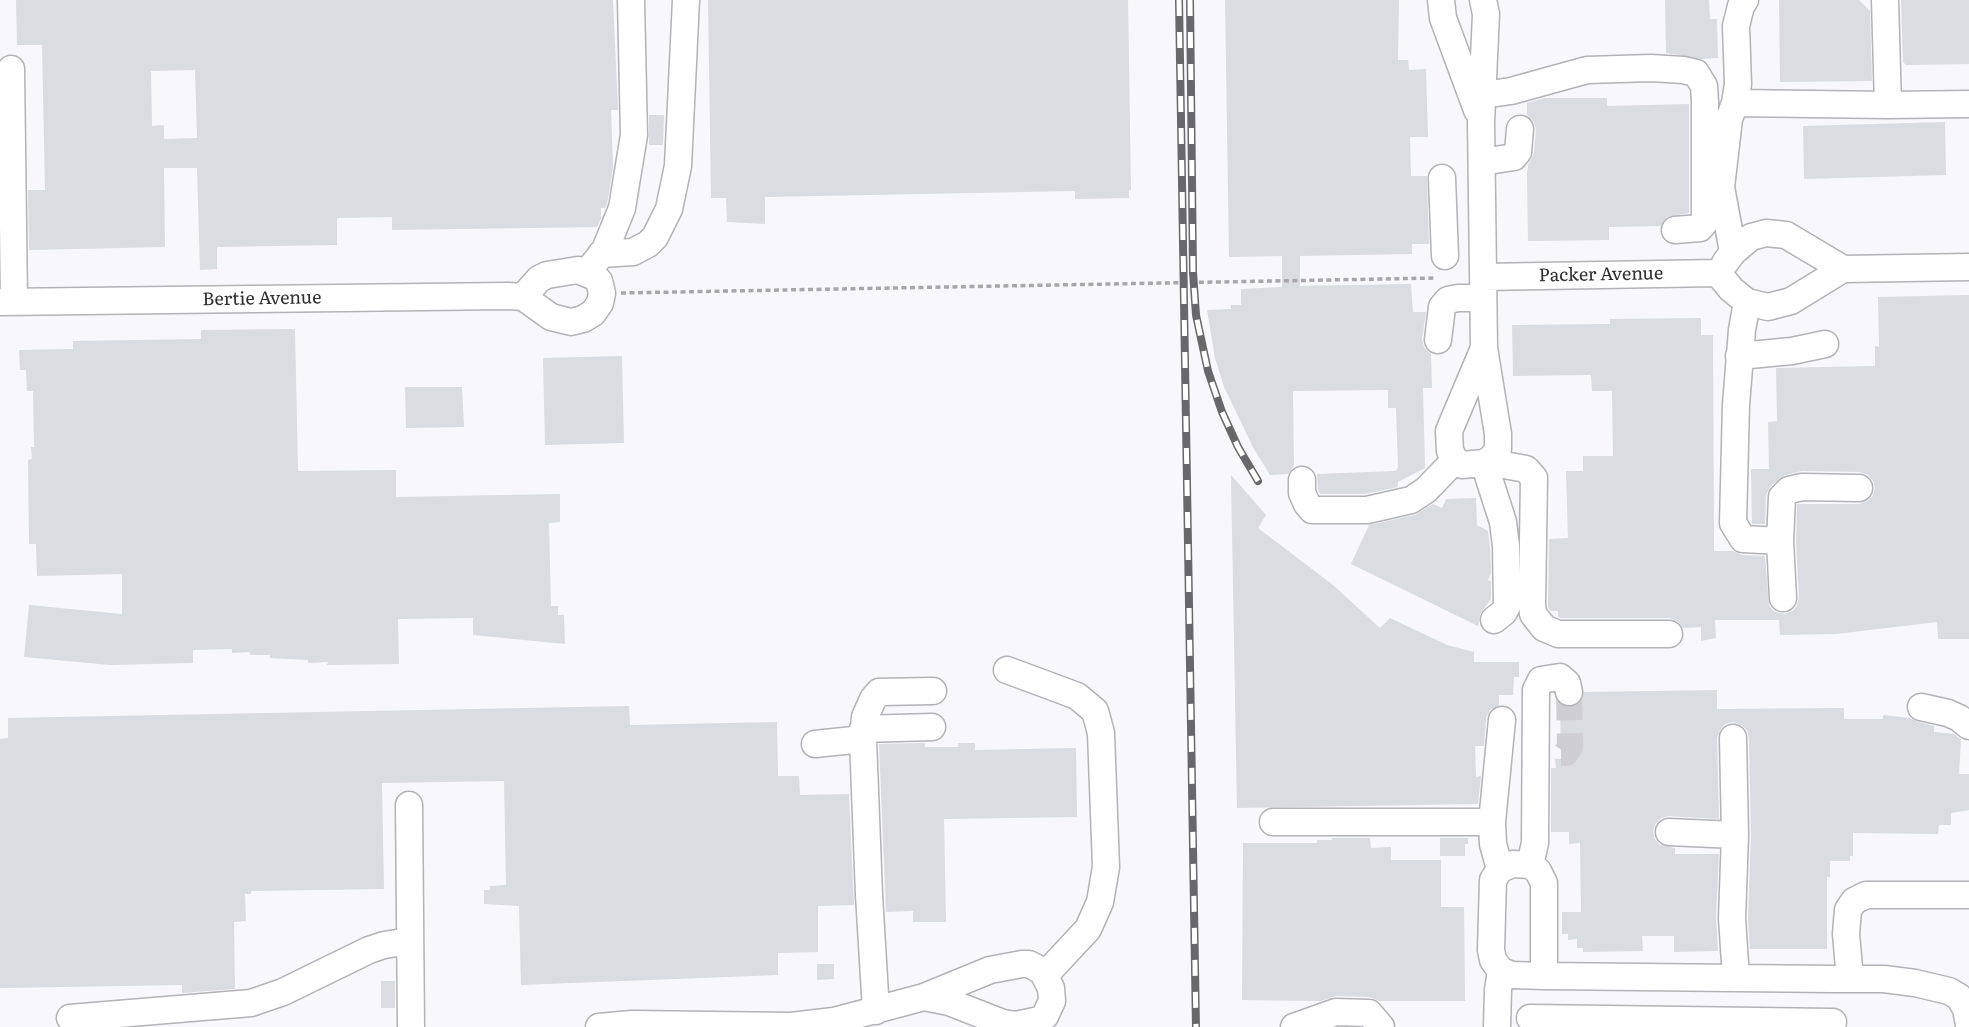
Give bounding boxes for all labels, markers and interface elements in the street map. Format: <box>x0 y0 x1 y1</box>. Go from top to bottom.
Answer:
street label: Packer Avenue <box>1539 263 1663 287</box>
street label: Bertie Avenue <box>202 287 322 311</box>

